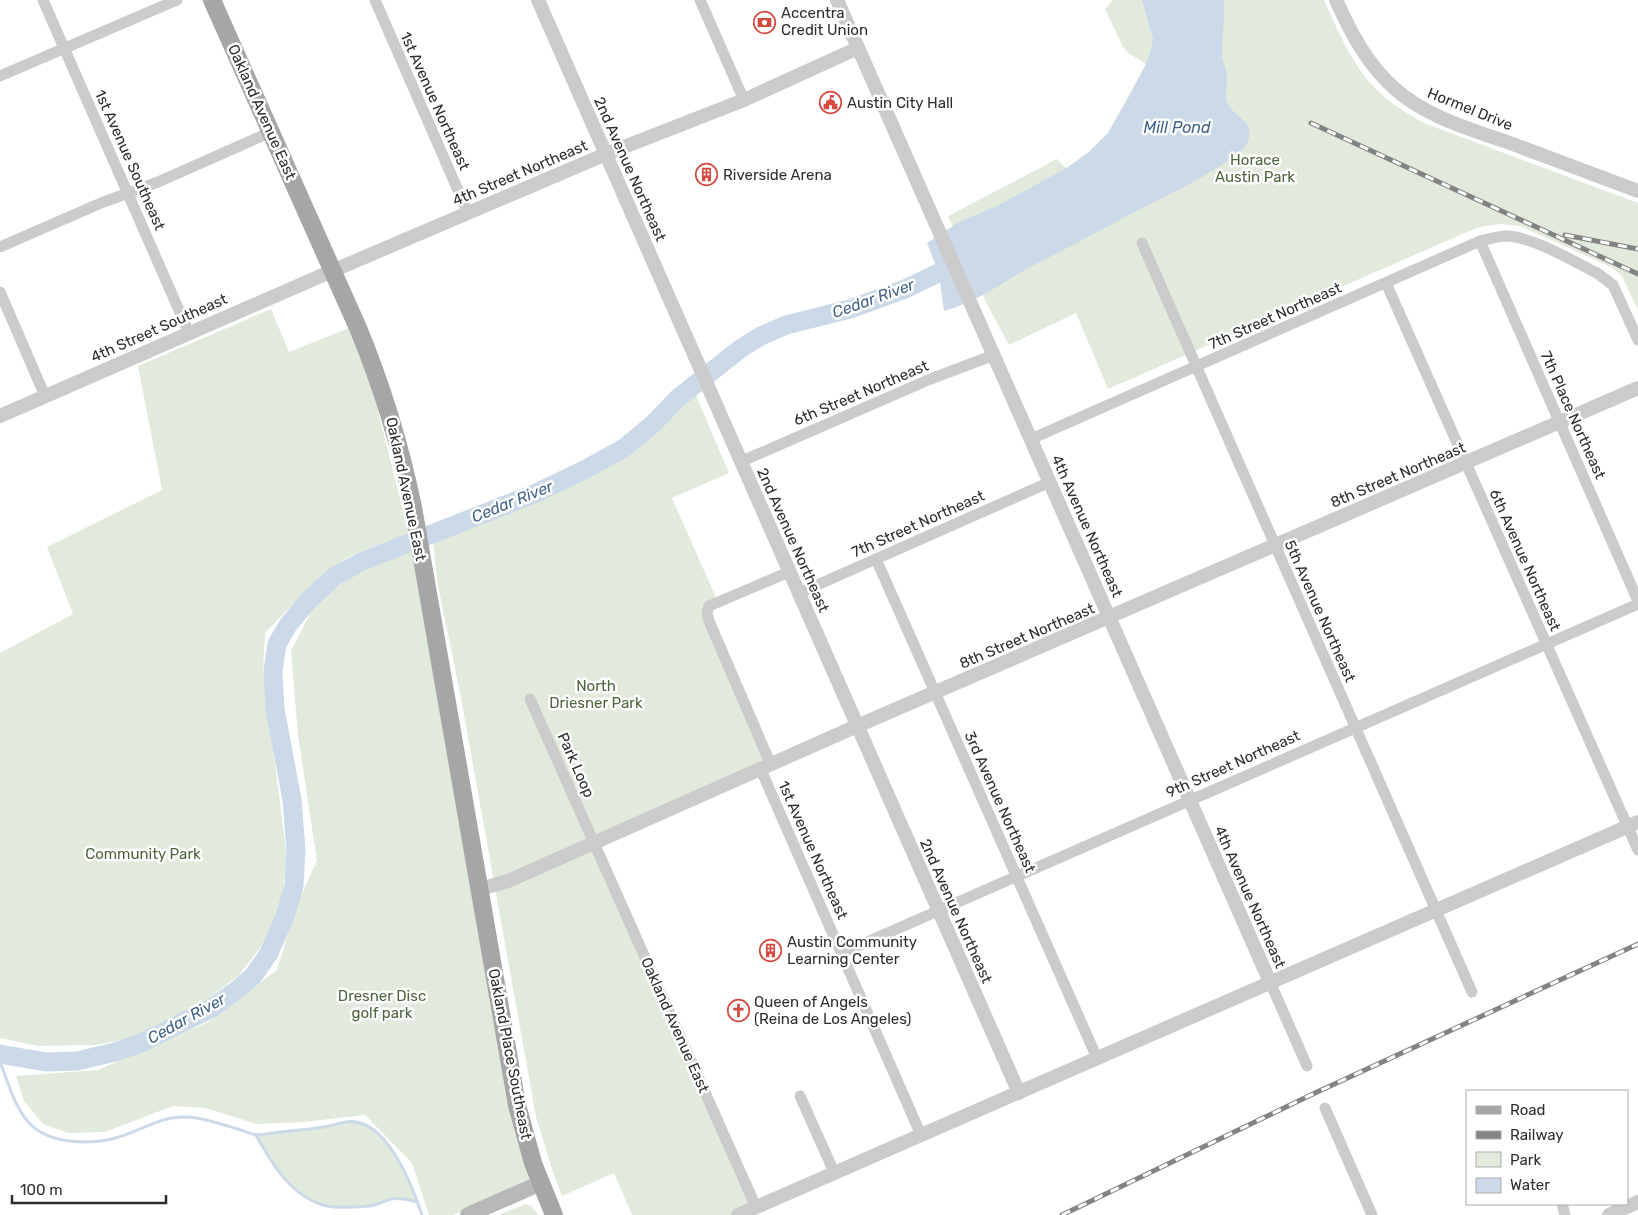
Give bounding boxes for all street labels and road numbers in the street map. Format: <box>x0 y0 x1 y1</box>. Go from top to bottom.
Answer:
street label: 1st Avenue Northeast <box>396 29 474 173</box>
street label: Oakland Avenue East <box>224 41 300 183</box>
street label: Hormel Drive <box>1425 84 1515 134</box>
street label: 1st Avenue Southeast <box>91 87 169 233</box>
street label: 2nd Avenue Northeast <box>590 94 670 244</box>
street label: 4th Street Northeast <box>450 136 590 210</box>
street label: 7th Street Northeast <box>1206 279 1344 353</box>
street label: 4th Street Southeast <box>88 290 230 366</box>
street label: 7th Place Northeast <box>1537 348 1609 482</box>
street label: 6th Street Northeast <box>791 356 931 430</box>
street label: Oakland Avenue East <box>382 415 430 563</box>
street label: 8th Street Northeast <box>1328 438 1468 512</box>
street label: 4th Avenue Northeast <box>1048 452 1127 600</box>
street label: 2nd Avenue Northeast <box>753 465 833 615</box>
street label: 6th Avenue Northeast <box>1486 486 1564 634</box>
street label: 7th Street Northeast <box>849 487 987 561</box>
street label: 5th Avenue Northeast <box>1281 537 1359 685</box>
street label: 8th Street Northeast <box>957 599 1097 673</box>
street label: 9th Street Northeast <box>1163 726 1303 802</box>
street label: 3rd Avenue Northeast <box>961 728 1039 876</box>
street label: Park Loop <box>554 730 598 800</box>
street label: 1st Avenue Northeast <box>774 778 852 922</box>
street label: 4th Avenue Northeast <box>1211 823 1290 971</box>
street label: 2nd Avenue Northeast <box>916 836 996 986</box>
street label: Oakland Avenue East <box>637 954 713 1096</box>
street label: Oakland Place Southeast <box>485 967 535 1141</box>

